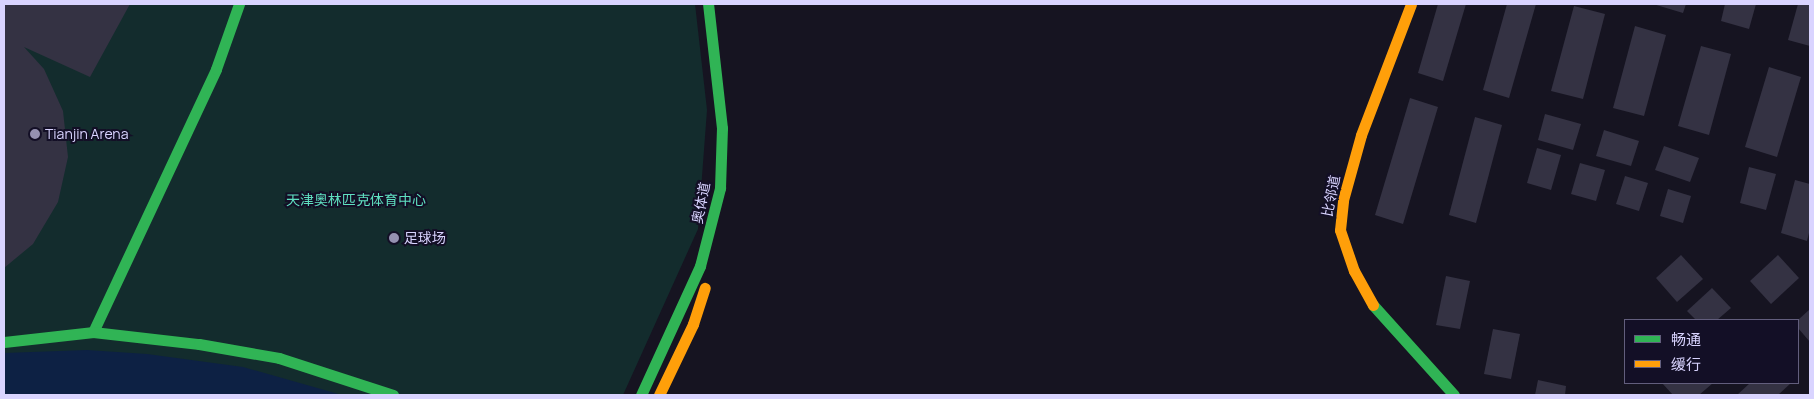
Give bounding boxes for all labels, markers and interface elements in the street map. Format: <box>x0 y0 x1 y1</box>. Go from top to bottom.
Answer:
place label: Tianjin Arena <box>45 126 128 142</box>
marker: Tianjin Arena <box>29 128 41 140</box>
street label: 比邻道 <box>1319 174 1343 218</box>
street label: 奥体道 <box>689 181 713 225</box>
park label: 天津奥林匹克体育中心 <box>286 192 426 208</box>
place label: 足球场 <box>404 230 446 246</box>
marker: 足球场 <box>388 232 400 244</box>
legend <box>1624 319 1799 384</box>
text: 畅通 <box>1671 329 1701 350</box>
text: 缓行 <box>1671 354 1701 375</box>

